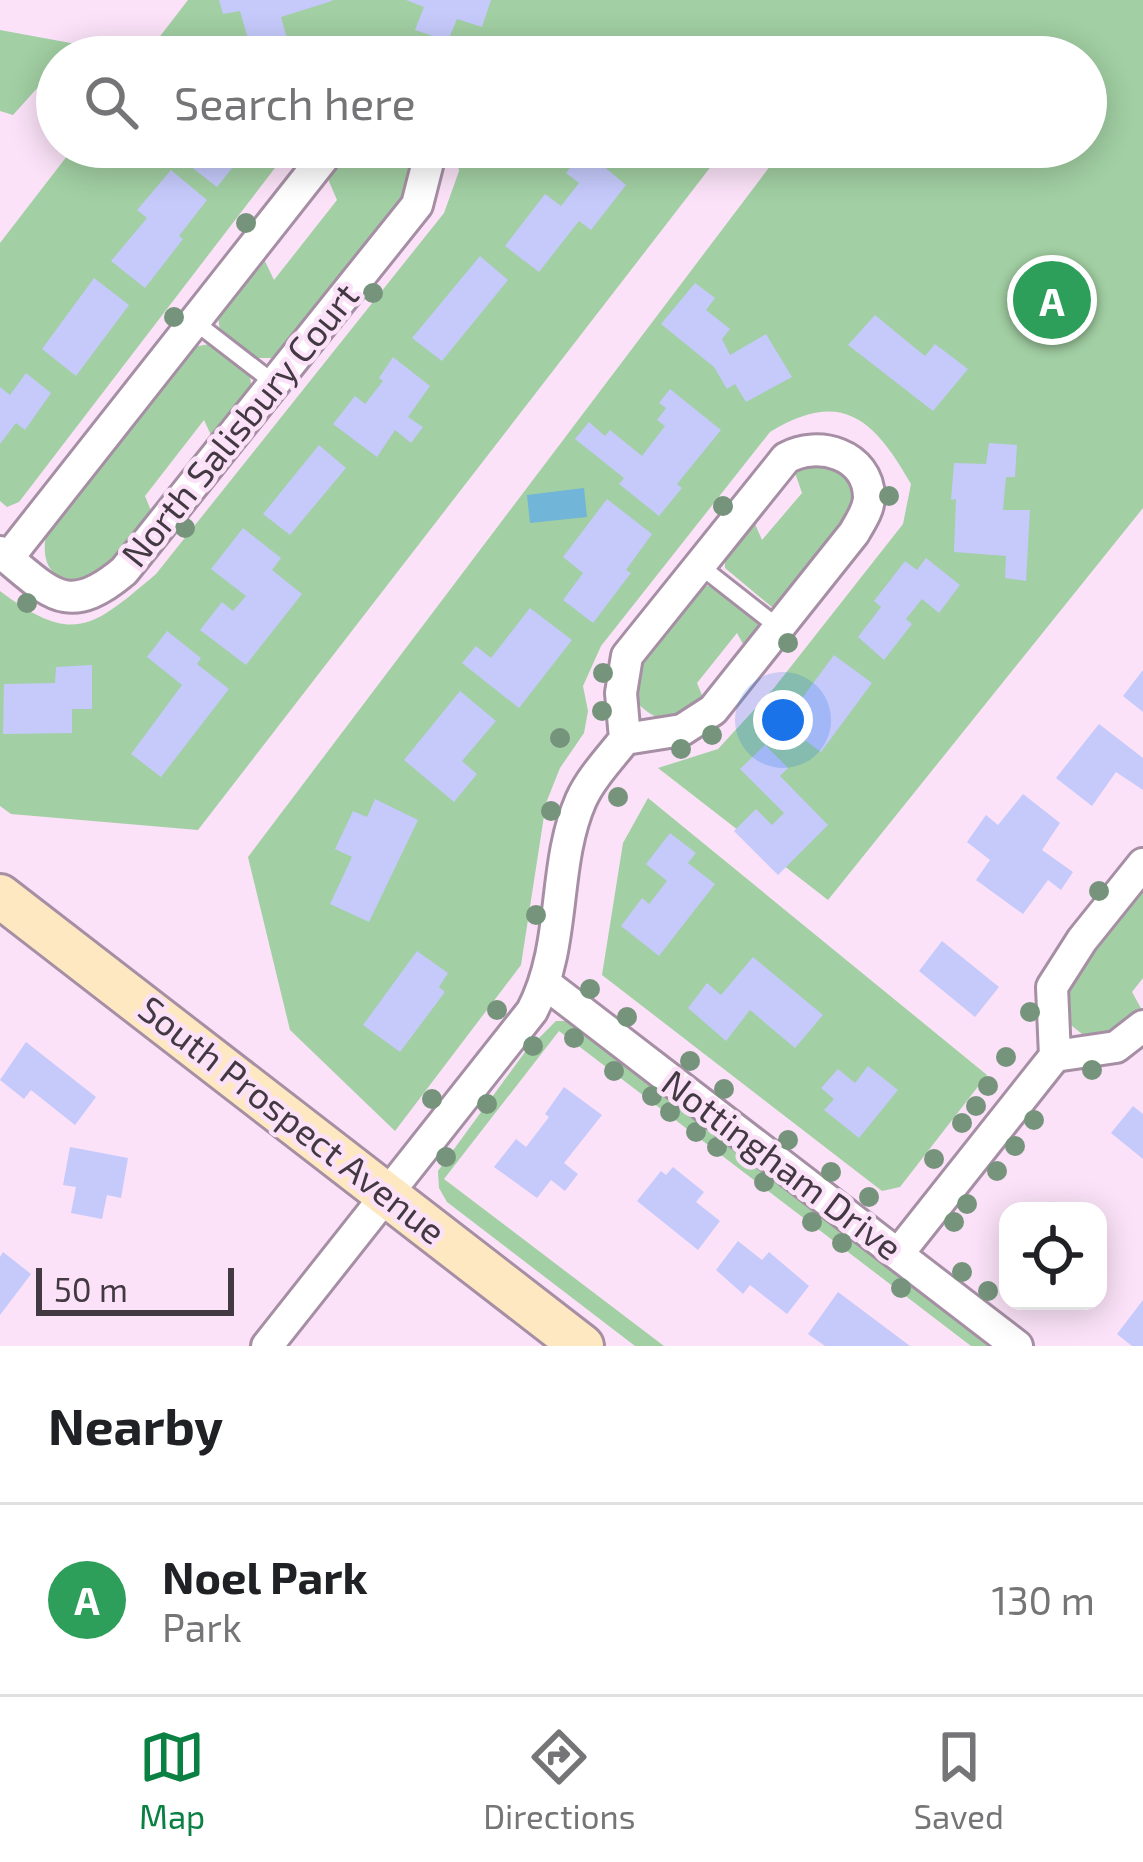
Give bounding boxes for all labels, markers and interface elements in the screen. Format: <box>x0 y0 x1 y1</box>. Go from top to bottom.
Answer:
search box <box>36 36 1107 168</box>
icon: search <box>78 69 144 135</box>
text: Search here <box>174 75 416 129</box>
pin: A <box>1013 255 1091 345</box>
street label: North Salisbury Court <box>111 274 366 574</box>
your location <box>753 690 813 750</box>
street label: South Prospect Avenue <box>131 986 455 1252</box>
street label: Nottingham Drive <box>655 1060 911 1268</box>
map controls <box>999 1202 1107 1310</box>
button: locate <box>999 1202 1107 1310</box>
scale bar <box>36 1262 234 1315</box>
text: 50 m <box>54 1269 128 1309</box>
text: Nearby <box>48 1394 223 1455</box>
text: Noel Park <box>162 1549 368 1603</box>
text: A <box>74 1576 100 1623</box>
text: 130 m <box>991 1576 1095 1623</box>
text: Park <box>162 1603 242 1650</box>
tab: Map <box>139 1724 205 1836</box>
tab: Directions <box>483 1724 635 1836</box>
tab: Saved <box>913 1724 1004 1836</box>

